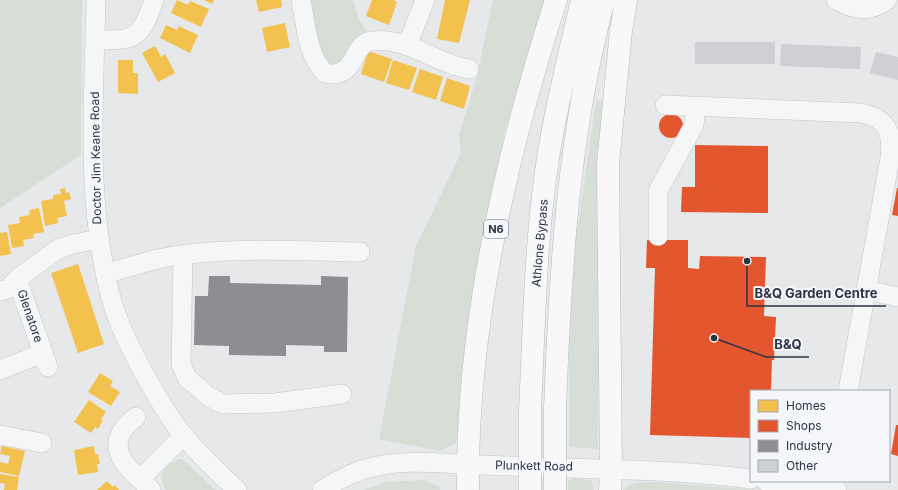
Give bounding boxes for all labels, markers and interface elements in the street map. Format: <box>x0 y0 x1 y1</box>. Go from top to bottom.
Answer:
street label: Doctor Jim Keane Road <box>87 91 104 225</box>
street label: Athlone Bypass <box>528 198 551 287</box>
road number: N6 <box>484 220 508 238</box>
callout: B&Q Garden Centre <box>747 281 886 306</box>
text: B&Q Garden Centre <box>755 285 878 301</box>
street label: Glenatore <box>14 287 47 344</box>
callout: B&Q <box>766 332 809 357</box>
text: B&Q <box>774 336 802 352</box>
legend <box>750 390 890 482</box>
text: Homes <box>786 398 826 413</box>
text: Shops <box>786 418 822 433</box>
text: Industry <box>786 438 833 453</box>
street label: Plunkett Road <box>495 457 573 474</box>
text: Other <box>786 458 818 473</box>

